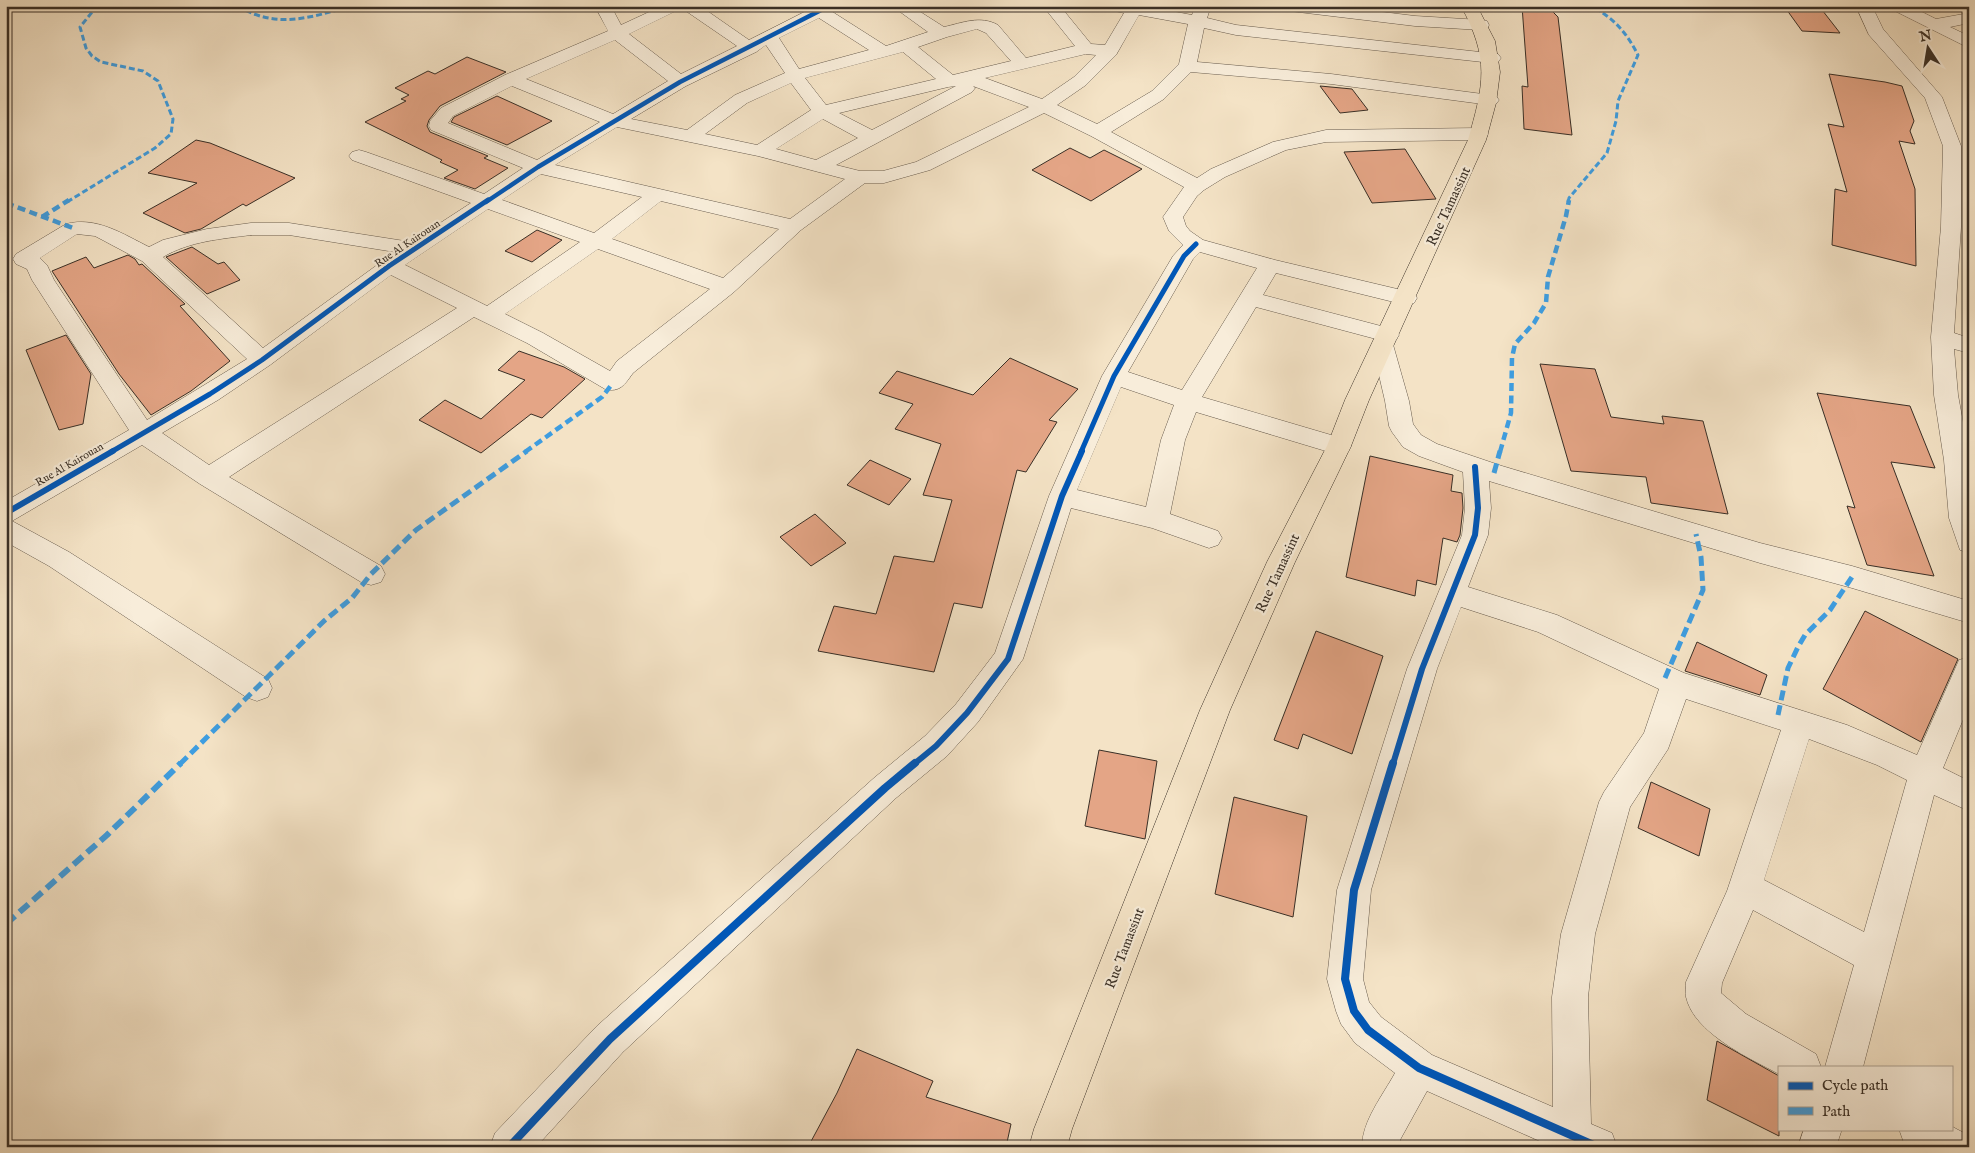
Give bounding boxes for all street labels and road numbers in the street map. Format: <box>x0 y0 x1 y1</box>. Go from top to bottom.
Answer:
street label: Rue Tamassint <box>1423 164 1475 249</box>
street label: Rue Al Kairouan <box>372 217 443 271</box>
street label: Rue Al Kairouan <box>33 440 106 490</box>
street label: Rue Tamassint <box>1252 531 1304 616</box>
street label: Rue Tamassint <box>1101 905 1149 991</box>

